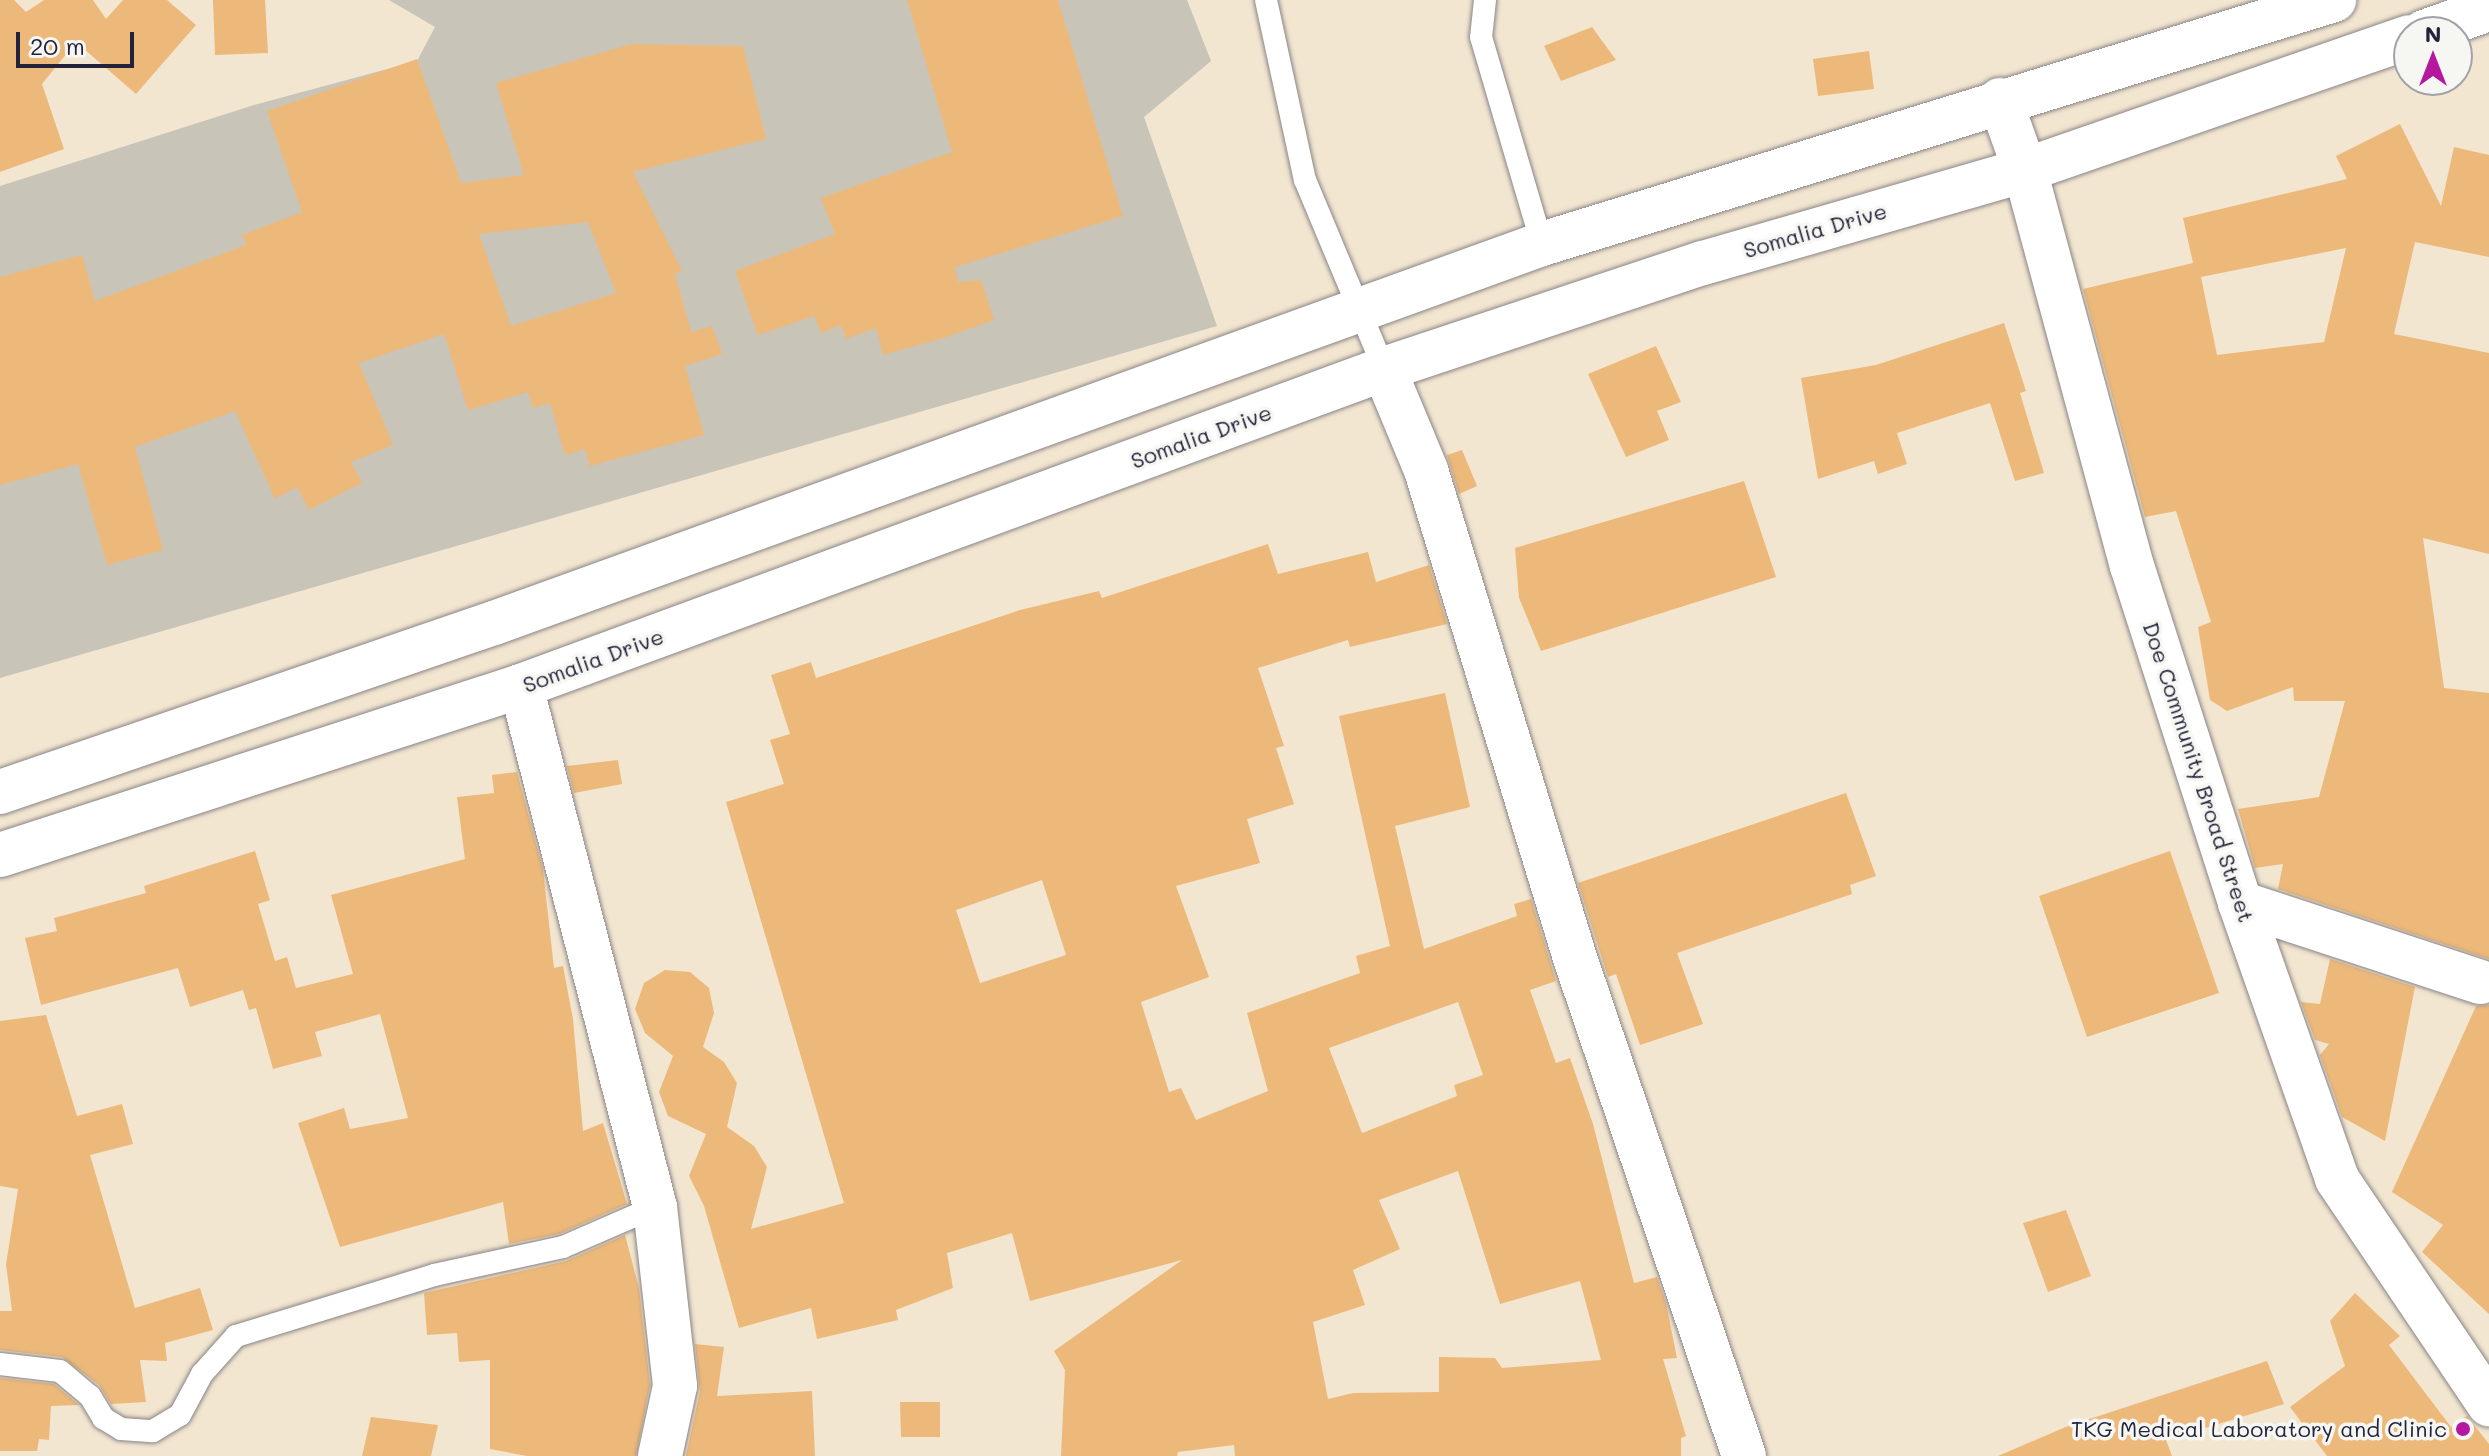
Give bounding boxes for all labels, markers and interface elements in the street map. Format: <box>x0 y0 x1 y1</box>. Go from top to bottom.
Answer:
scale bar <box>20 16 138 66</box>
north arrow <box>2393 16 2473 96</box>
text: N <box>2425 19 2441 48</box>
text: 20 m <box>30 30 85 61</box>
street label: Somalia Drive <box>1740 197 1890 263</box>
street label: Somalia Drive <box>1127 398 1275 474</box>
street label: Doe Community Broad Street <box>2138 618 2260 926</box>
street label: Somalia Drive <box>519 622 667 698</box>
place label: TKG Medical Laboratory and Clinic <box>2071 1416 2447 1442</box>
marker: TKG Medical Laboratory and Clinic <box>2454 1420 2472 1438</box>

